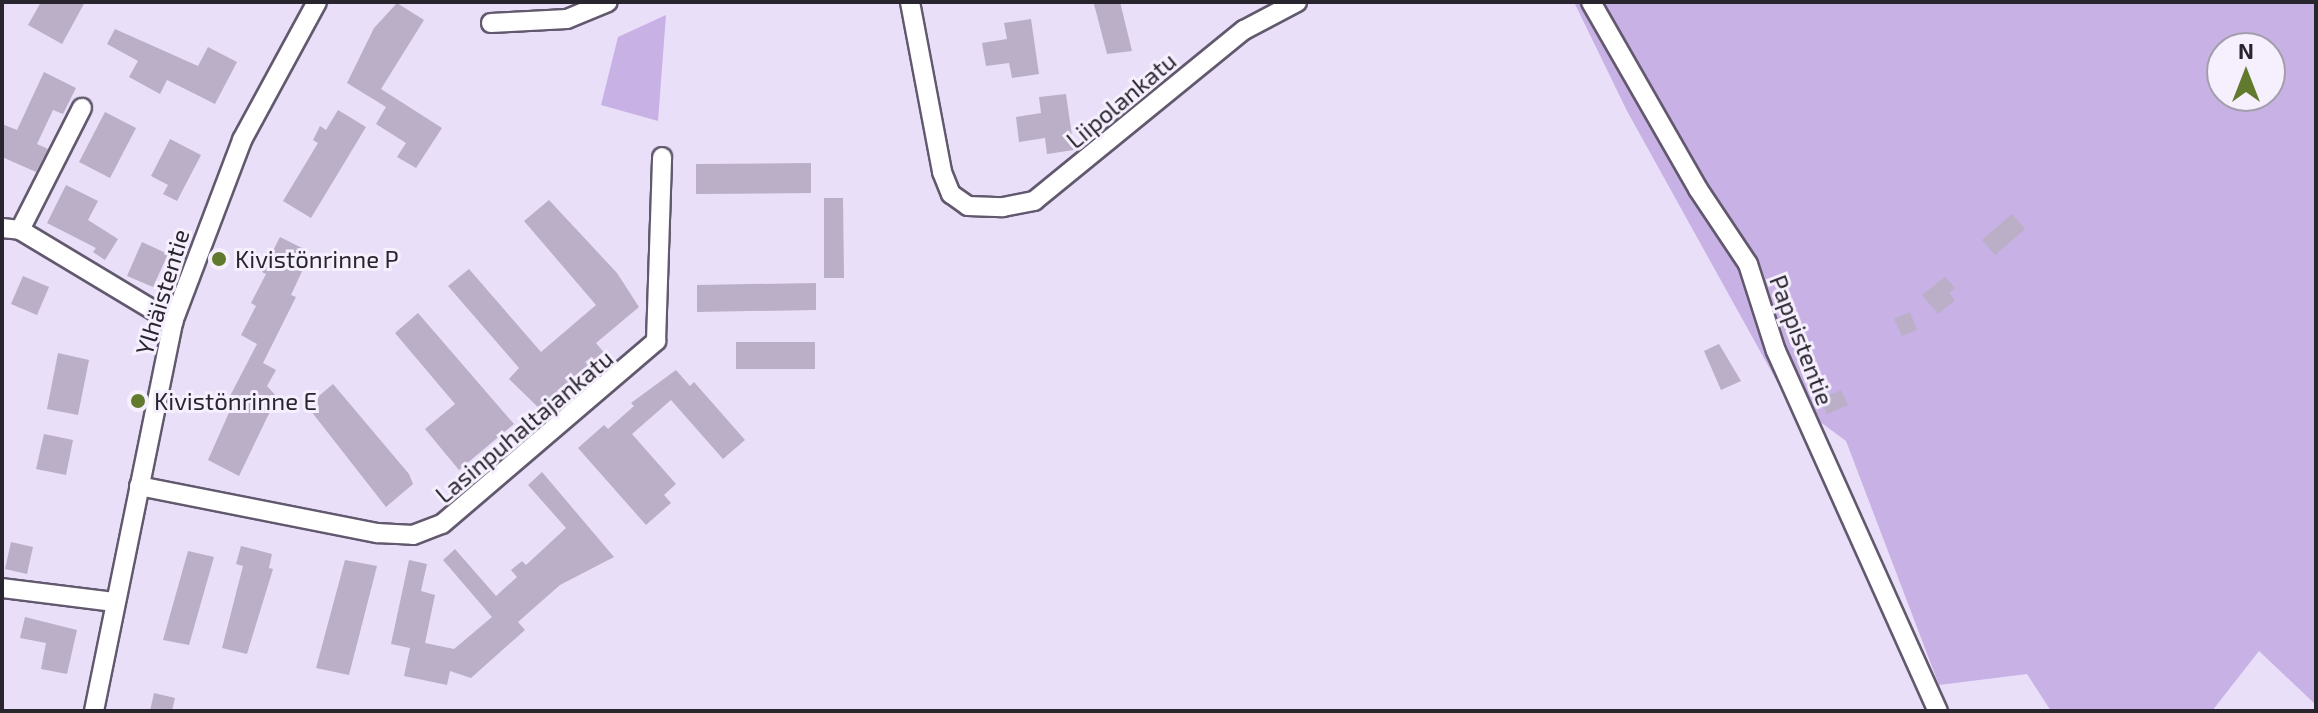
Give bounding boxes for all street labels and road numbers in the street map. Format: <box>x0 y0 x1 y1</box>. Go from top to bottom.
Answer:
street label: Liipolankatu <box>1060 46 1182 154</box>
street label: Ylhäistentie <box>129 226 195 358</box>
street label: Pappistentie <box>1764 271 1840 409</box>
street label: Lasinpuhaltajankatu <box>429 343 619 509</box>

